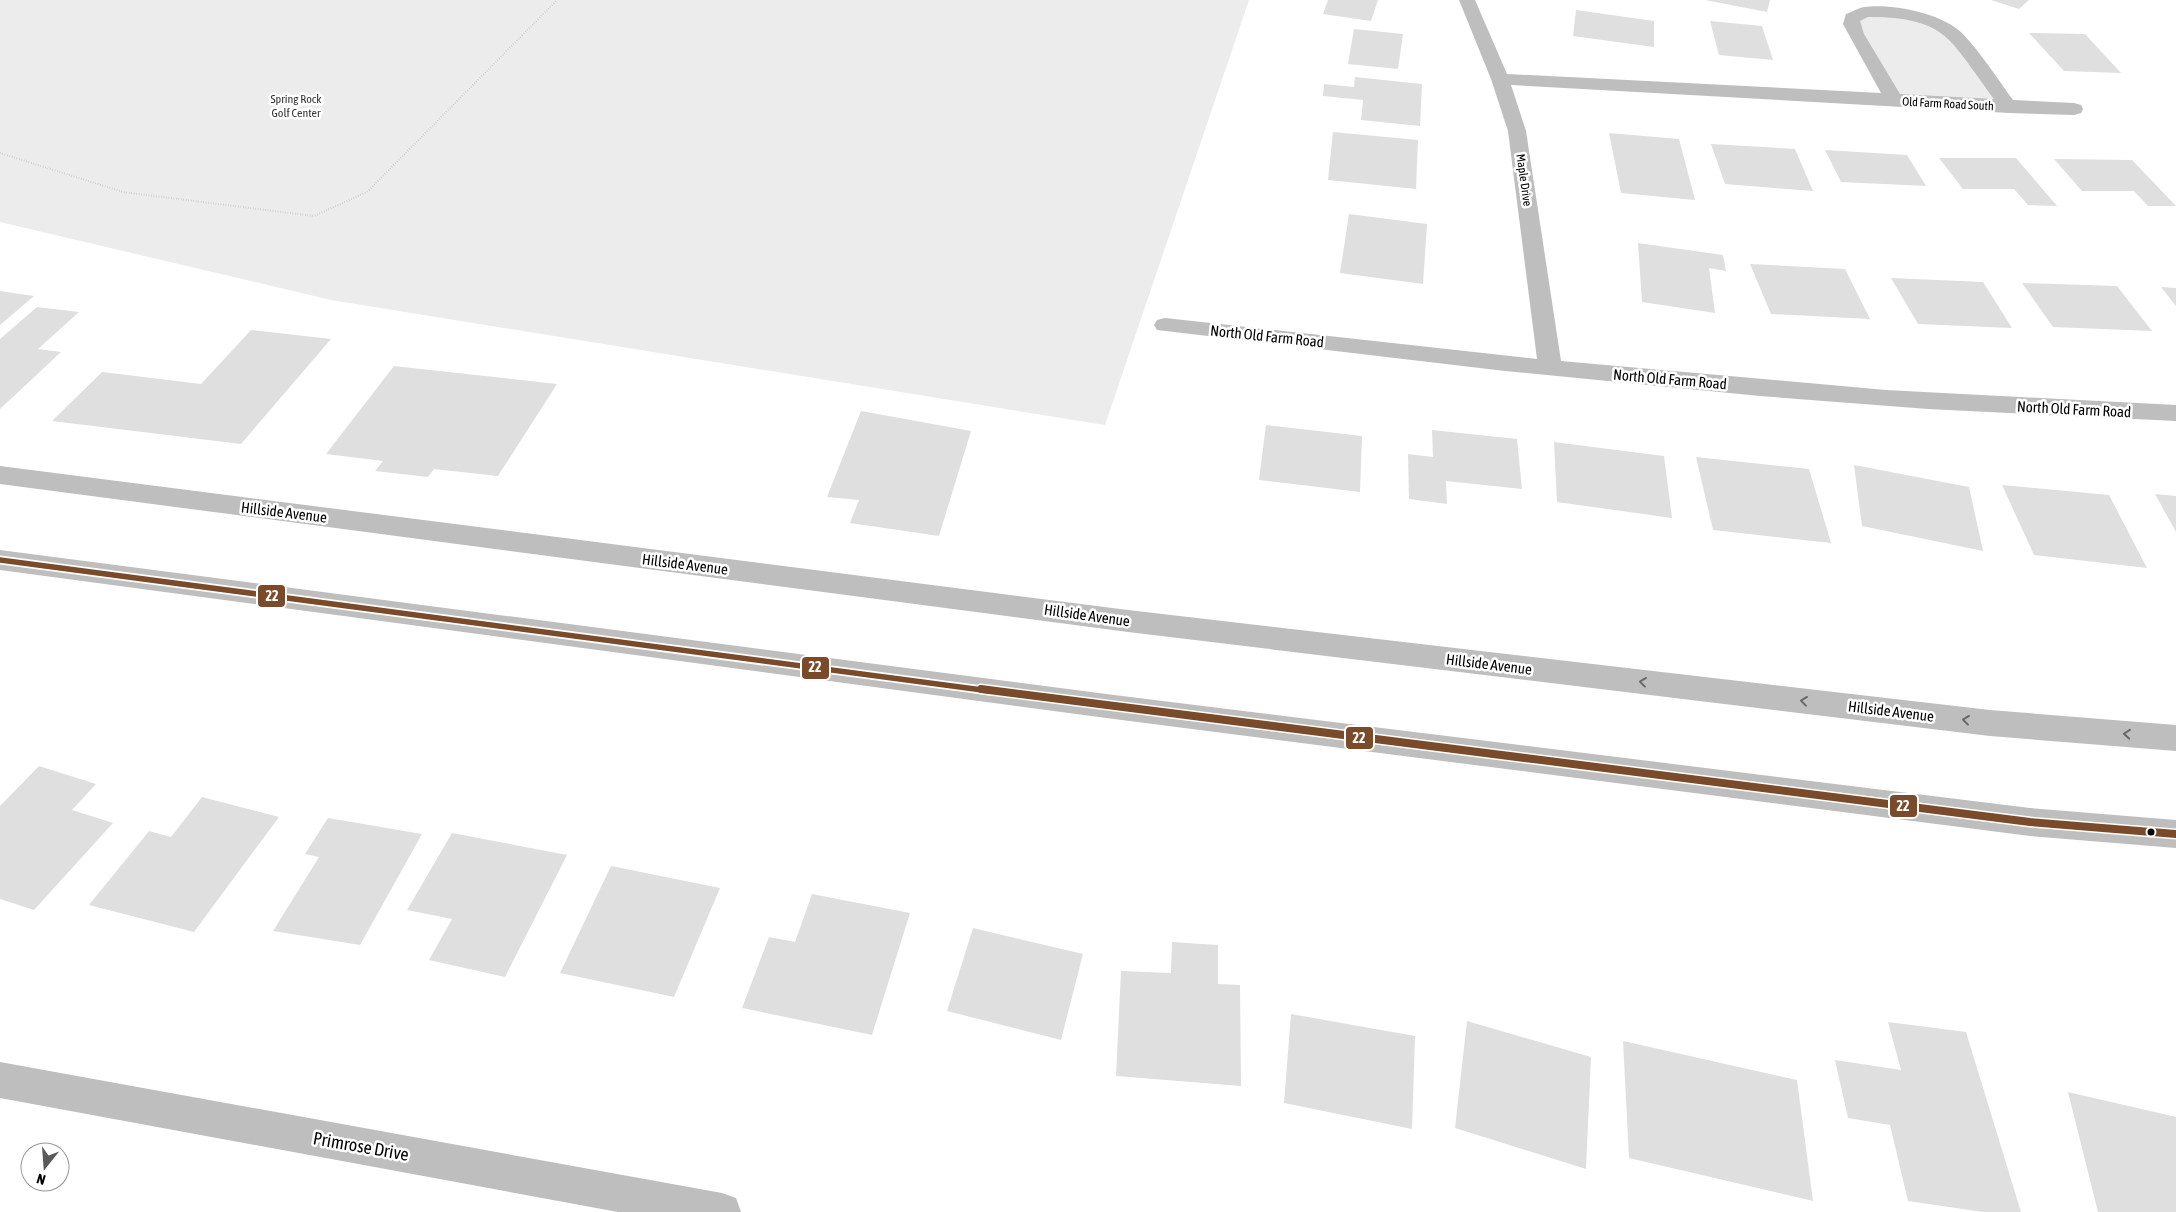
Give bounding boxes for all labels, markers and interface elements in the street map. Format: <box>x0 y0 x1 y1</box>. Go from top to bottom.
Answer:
park label: Spring Rock Golf Center <box>270 92 322 120</box>
street label: Old Farm Road South <box>1902 95 1994 113</box>
street label: Maple Drive <box>1513 153 1535 207</box>
street label: North Old Farm Road <box>1209 322 1325 350</box>
street label: North Old Farm Road <box>1612 366 1728 392</box>
street label: North Old Farm Road <box>2017 398 2131 420</box>
street label: Hillside Avenue <box>240 498 328 526</box>
street label: Hillside Avenue <box>641 550 729 578</box>
line badge: 22 <box>257 584 286 608</box>
text: 22 <box>265 588 279 604</box>
street label: Hillside Avenue <box>1043 601 1131 629</box>
street label: Hillside Avenue <box>1445 650 1533 678</box>
line badge: 22 <box>801 656 830 680</box>
text: 22 <box>808 659 822 675</box>
one-way arrow <box>1638 677 1646 688</box>
one-way arrow <box>1800 696 1808 707</box>
street label: Hillside Avenue <box>1847 697 1935 725</box>
one-way arrow <box>1961 715 1969 726</box>
line badge: 22 <box>1345 726 1374 750</box>
one-way arrow <box>2123 729 2131 740</box>
text: 22 <box>1352 730 1366 746</box>
line badge: 22 <box>1889 794 1918 818</box>
text: 22 <box>1896 798 1910 814</box>
unlabelled marker <box>2146 827 2156 837</box>
street label: Primrose Drive <box>311 1127 411 1165</box>
north arrow <box>20 1142 70 1192</box>
text: N <box>35 1171 47 1188</box>

